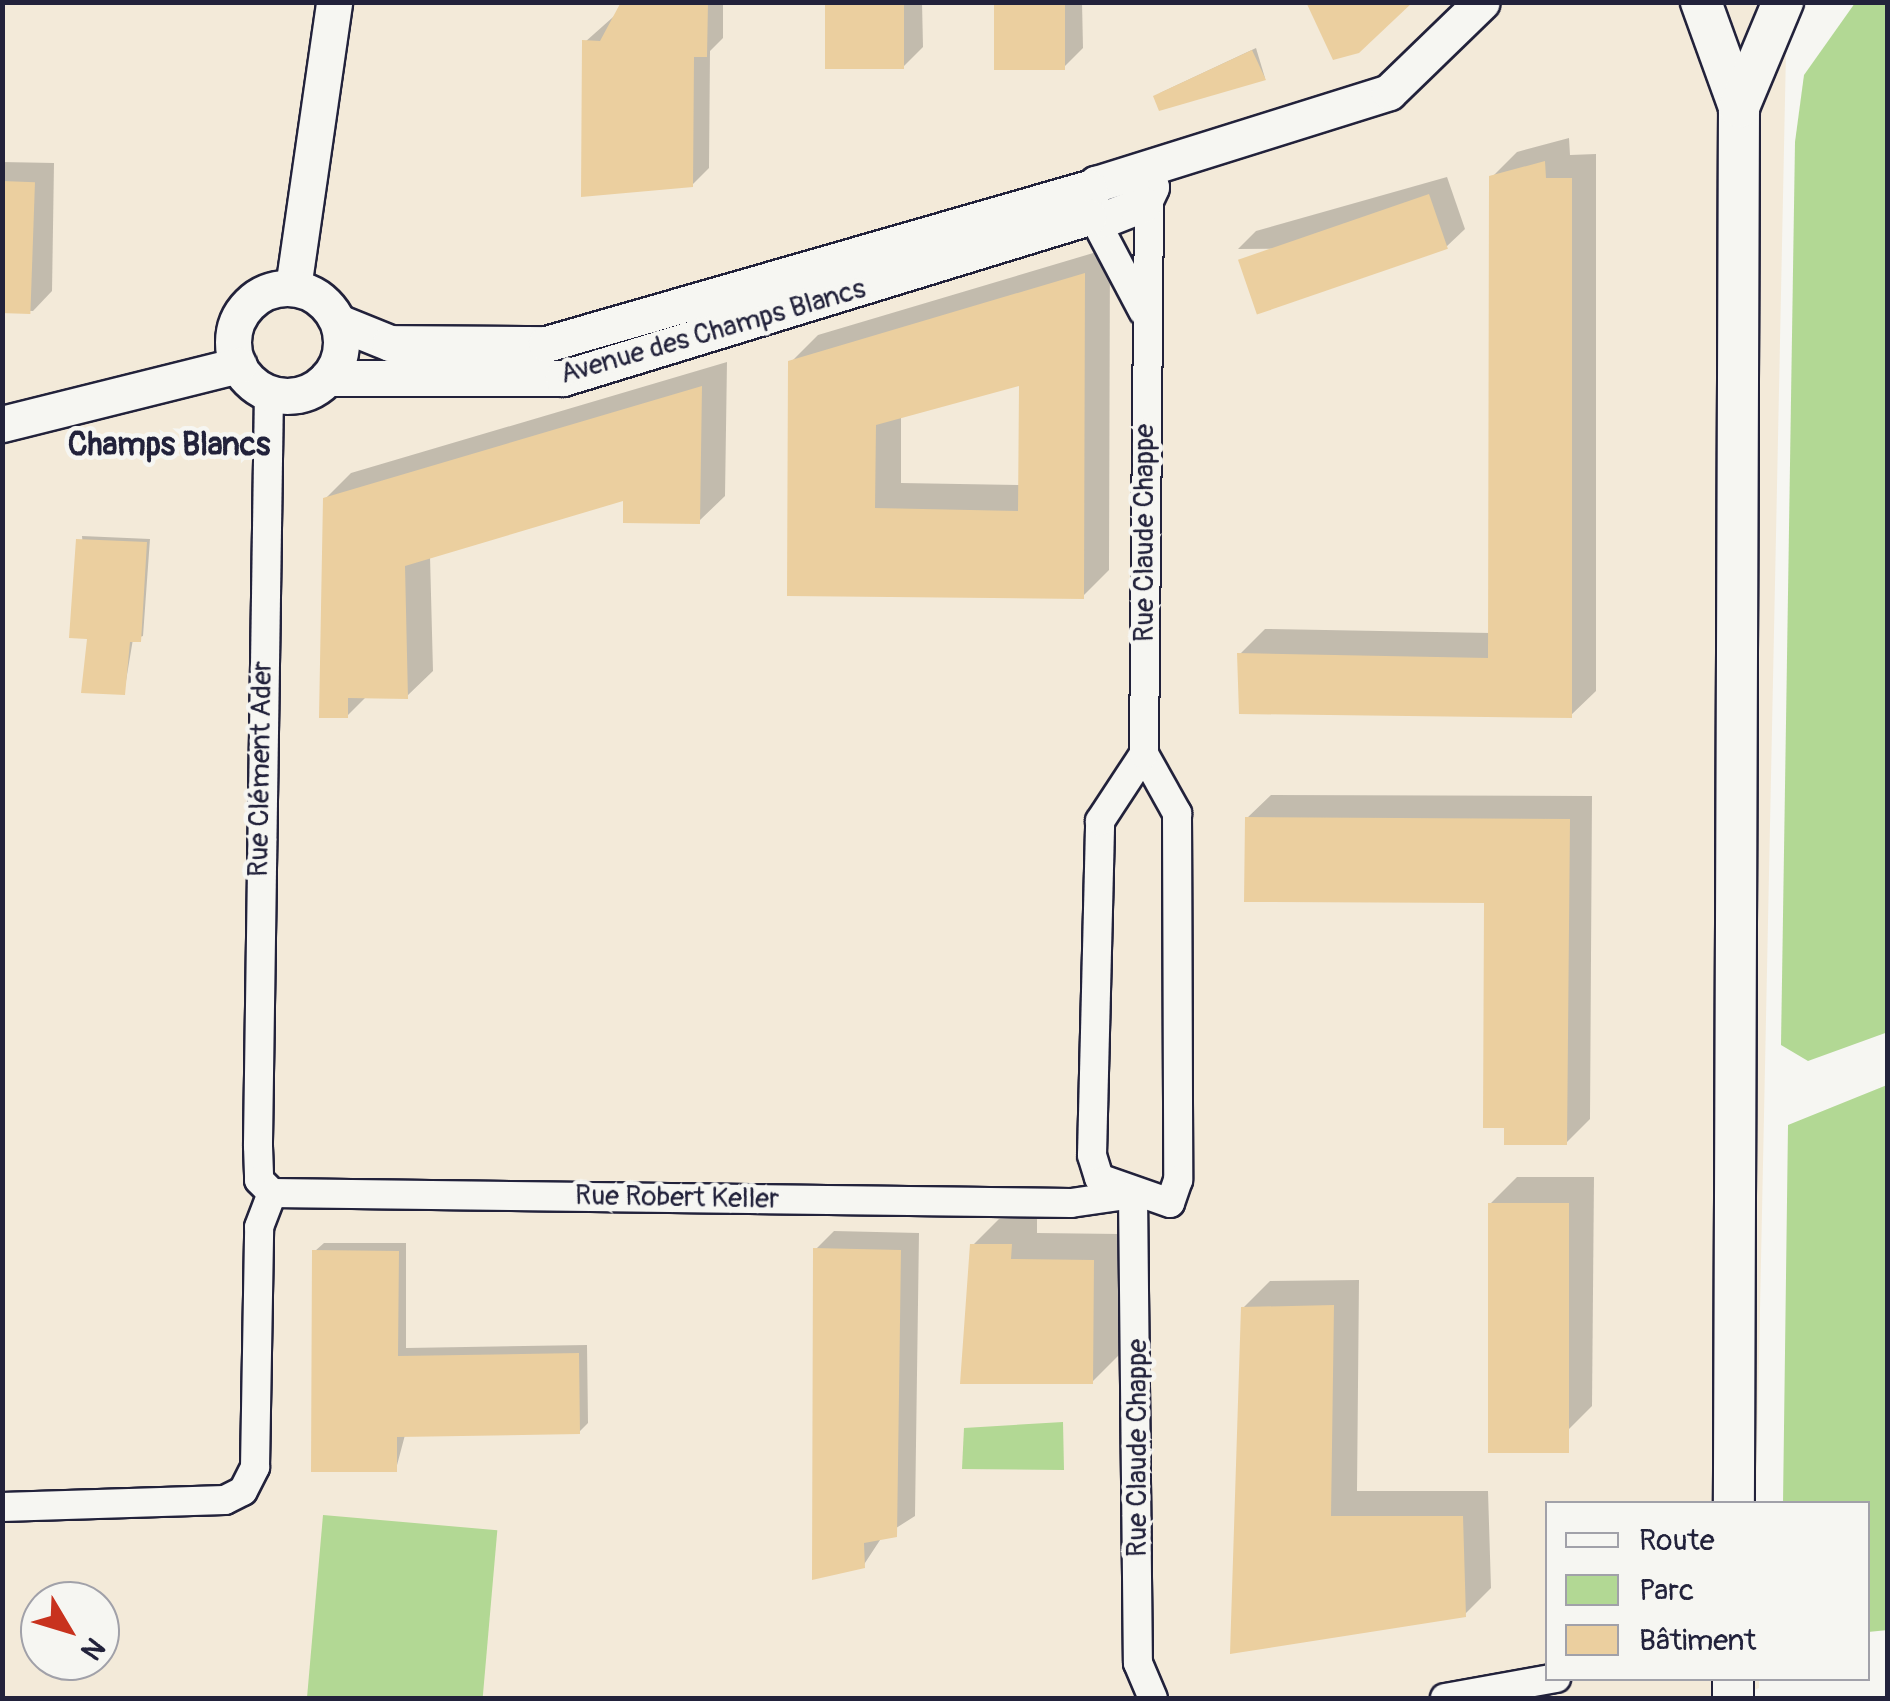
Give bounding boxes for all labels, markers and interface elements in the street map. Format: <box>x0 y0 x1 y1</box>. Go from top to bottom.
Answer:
street label: Avenue des Champs Blancs <box>557 272 869 392</box>
street label: Rue Claude Chappe <box>1128 424 1162 642</box>
district label: Champs Blancs <box>68 426 270 464</box>
street label: Rue Clément Ader <box>242 661 280 877</box>
street label: Rue Robert Keller <box>575 1179 779 1217</box>
street label: Rue Claude Chappe <box>1121 1339 1155 1557</box>
legend <box>1545 1501 1870 1681</box>
text: Route <box>1639 1522 1714 1559</box>
text: Parc <box>1639 1572 1694 1609</box>
north arrow <box>20 1581 120 1681</box>
text: Bâtiment <box>1639 1622 1756 1659</box>
text: N <box>73 1630 112 1667</box>

